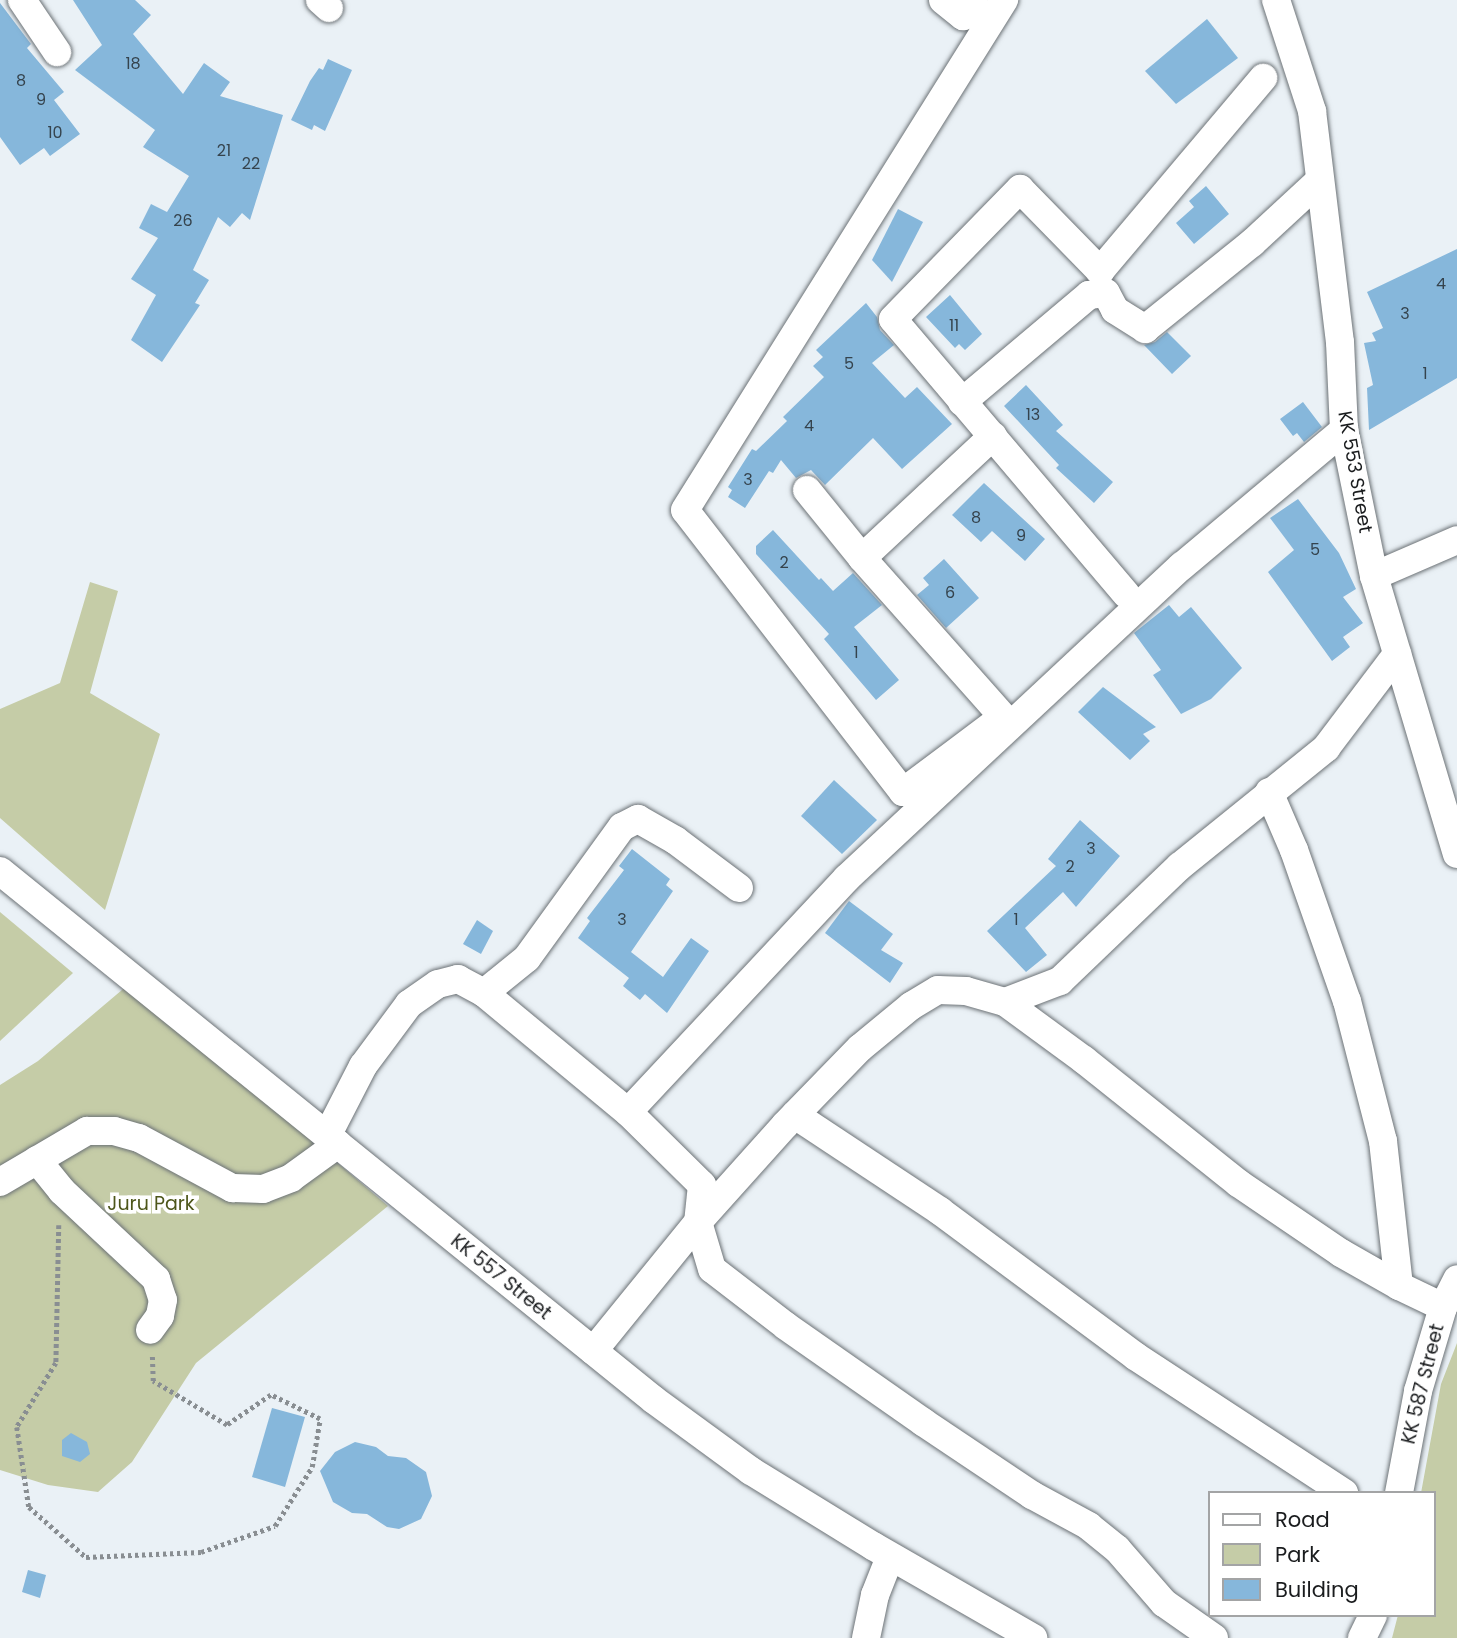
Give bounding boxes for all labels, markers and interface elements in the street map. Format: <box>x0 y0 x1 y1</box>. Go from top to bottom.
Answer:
house number: 18 <box>125 54 141 74</box>
house number: 8 <box>16 71 26 91</box>
house number: 9 <box>36 90 46 110</box>
house number: 10 <box>47 123 63 143</box>
house number: 21 <box>217 141 231 161</box>
house number: 22 <box>242 154 260 174</box>
house number: 26 <box>173 211 193 231</box>
house number: 4 <box>1436 274 1446 294</box>
house number: 3 <box>1400 304 1410 324</box>
house number: 11 <box>949 316 959 336</box>
house number: 5 <box>844 354 854 374</box>
house number: 1 <box>1422 364 1428 384</box>
house number: 13 <box>1026 405 1040 425</box>
street label: KK 553 Street <box>1333 409 1377 535</box>
house number: 4 <box>804 416 814 436</box>
house number: 3 <box>743 470 753 490</box>
house number: 8 <box>971 508 981 528</box>
house number: 9 <box>1016 526 1026 546</box>
house number: 5 <box>1310 540 1320 560</box>
house number: 2 <box>779 553 789 573</box>
house number: 6 <box>945 583 955 603</box>
house number: 1 <box>853 643 859 663</box>
house number: 3 <box>1086 839 1096 859</box>
house number: 2 <box>1065 857 1075 877</box>
house number: 3 <box>617 910 627 930</box>
house number: 1 <box>1013 910 1019 930</box>
park label: Juru Park <box>107 1193 195 1215</box>
street label: KK 557 Street <box>446 1230 556 1324</box>
street label: KK 587 Street <box>1397 1322 1449 1446</box>
legend <box>1208 1491 1436 1617</box>
text: Road <box>1275 1505 1330 1534</box>
text: Park <box>1275 1540 1320 1569</box>
text: Building <box>1275 1575 1359 1604</box>

